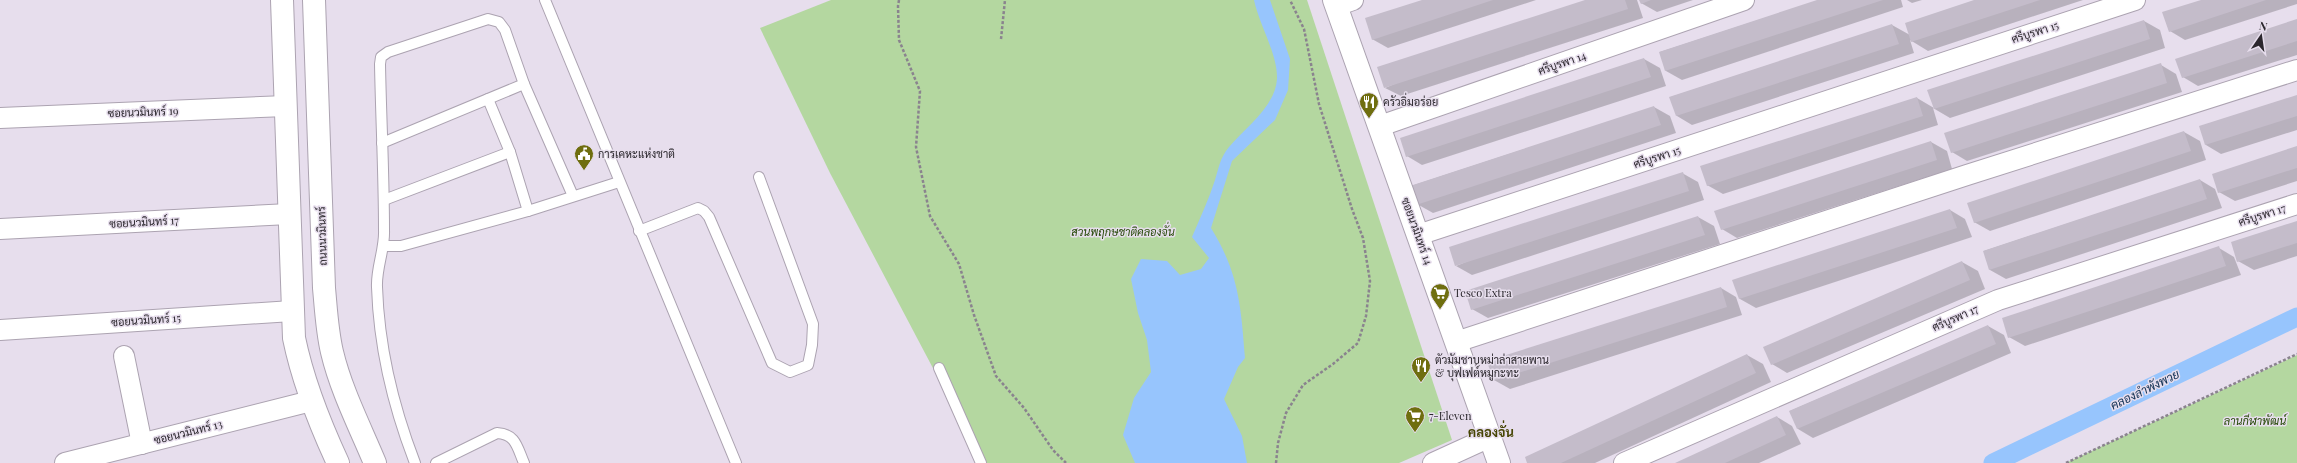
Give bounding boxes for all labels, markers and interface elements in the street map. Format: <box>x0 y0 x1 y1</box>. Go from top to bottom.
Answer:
north arrow <box>2241 16 2281 56</box>
street label: ศรีบูรพา 15 <box>2009 17 2061 47</box>
text: N <box>2258 18 2269 34</box>
street label: ศรีบูรพา 14 <box>1536 47 1589 79</box>
restaurant icon: ครัวอิ่มอร่อย <box>1358 91 1380 119</box>
place label: ครัวอิ่มอร่อย <box>1383 92 1438 109</box>
street label: ซอยนวมินทร์ 19 <box>107 103 179 120</box>
street label: ศรีบูรพา 15 <box>1631 142 1683 172</box>
public building icon: การเคหะแห่งชาติ <box>573 143 595 171</box>
place label: การเคหะแห่งชาติ <box>598 146 675 161</box>
street label: ซอยนวมินทร์ 14 <box>1398 195 1437 267</box>
street label: ศรีบูรพา 17 <box>2236 200 2288 230</box>
street label: ถนนนวมินทร์ <box>313 206 330 266</box>
street label: ซอยนวมินทร์ 17 <box>109 212 180 231</box>
park label: สวนพฤกษชาติคลองจั่น <box>1071 221 1175 239</box>
supermarket icon: Tesco Extra <box>1429 282 1451 310</box>
place label: Tesco Extra <box>1454 285 1512 300</box>
street label: ศรีบูรพา 17 <box>1929 301 1981 335</box>
street label: ซอยนวมินทร์ 15 <box>111 310 182 329</box>
place label: ตัวมัมชาบูหม่าล่าสายพาน & บุฟเฟต์หมูกะทะ <box>1435 352 1549 382</box>
restaurant icon: ตัวมัมชาบูหม่าล่าสายพาน & บุฟเฟต์หมูกะทะ <box>1410 355 1432 383</box>
water label: คลองลำพังพวย <box>2107 365 2182 413</box>
supermarket icon: 7-Eleven <box>1404 405 1426 433</box>
place label: 7-Eleven <box>1429 408 1472 423</box>
park label: ลานกีฬาพัฒน์ <box>2224 413 2288 428</box>
street label: ซอยนวมินทร์ 13 <box>152 416 224 447</box>
district label: คลองจั่น <box>1468 420 1514 440</box>

